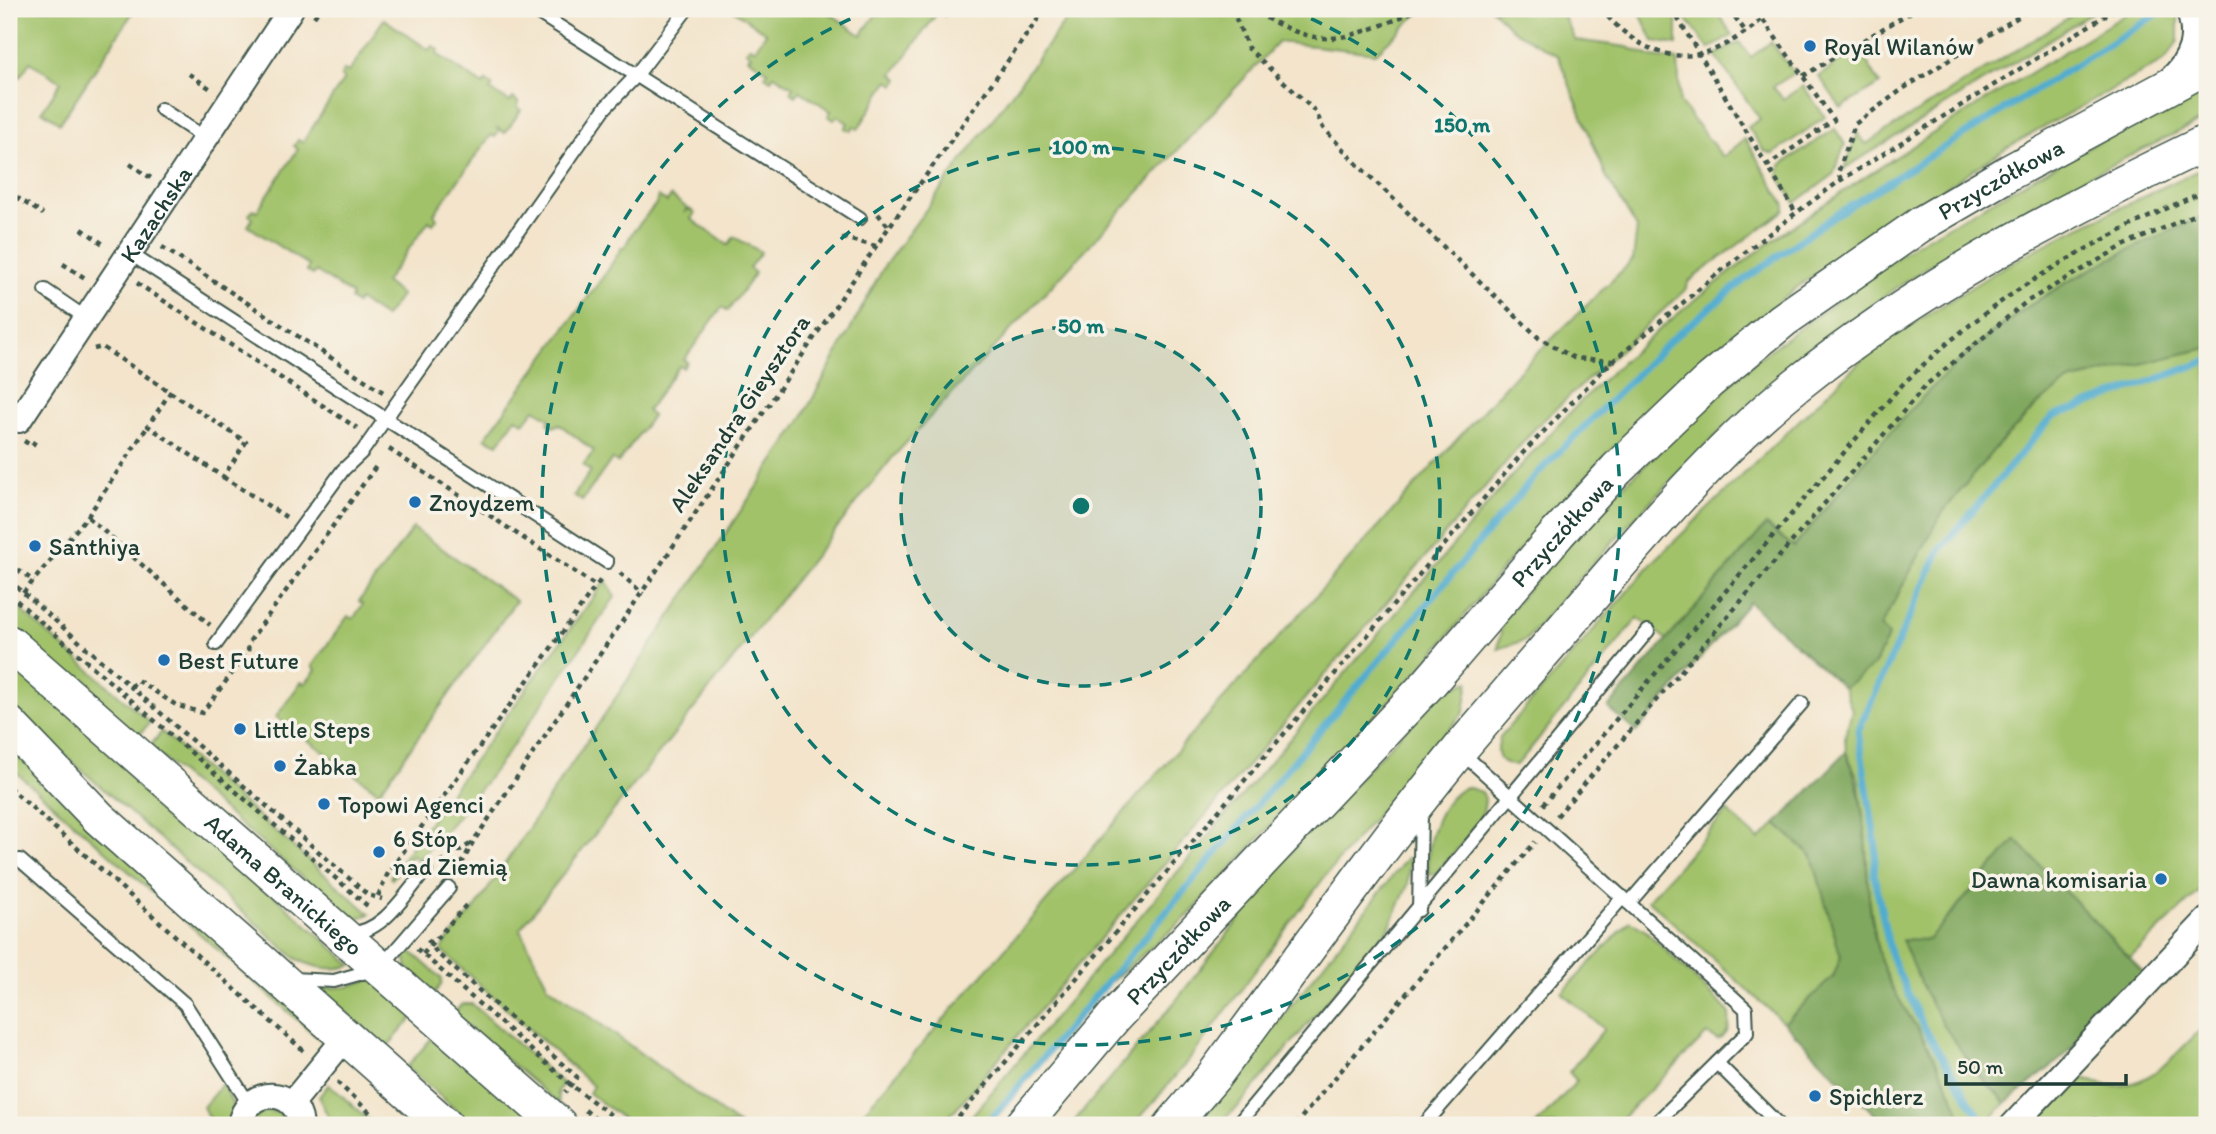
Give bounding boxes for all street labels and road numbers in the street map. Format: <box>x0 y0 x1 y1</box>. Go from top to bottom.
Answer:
street label: Przyczółkowa <box>1932 132 2068 226</box>
street label: Kazachska <box>113 160 198 268</box>
street label: Aleksandra Gieysztora <box>662 308 816 517</box>
street label: Przyczółkowa <box>1504 469 1619 593</box>
street label: Adama Branickiego <box>199 807 369 961</box>
street label: Przyczółkowa <box>1119 889 1236 1010</box>

